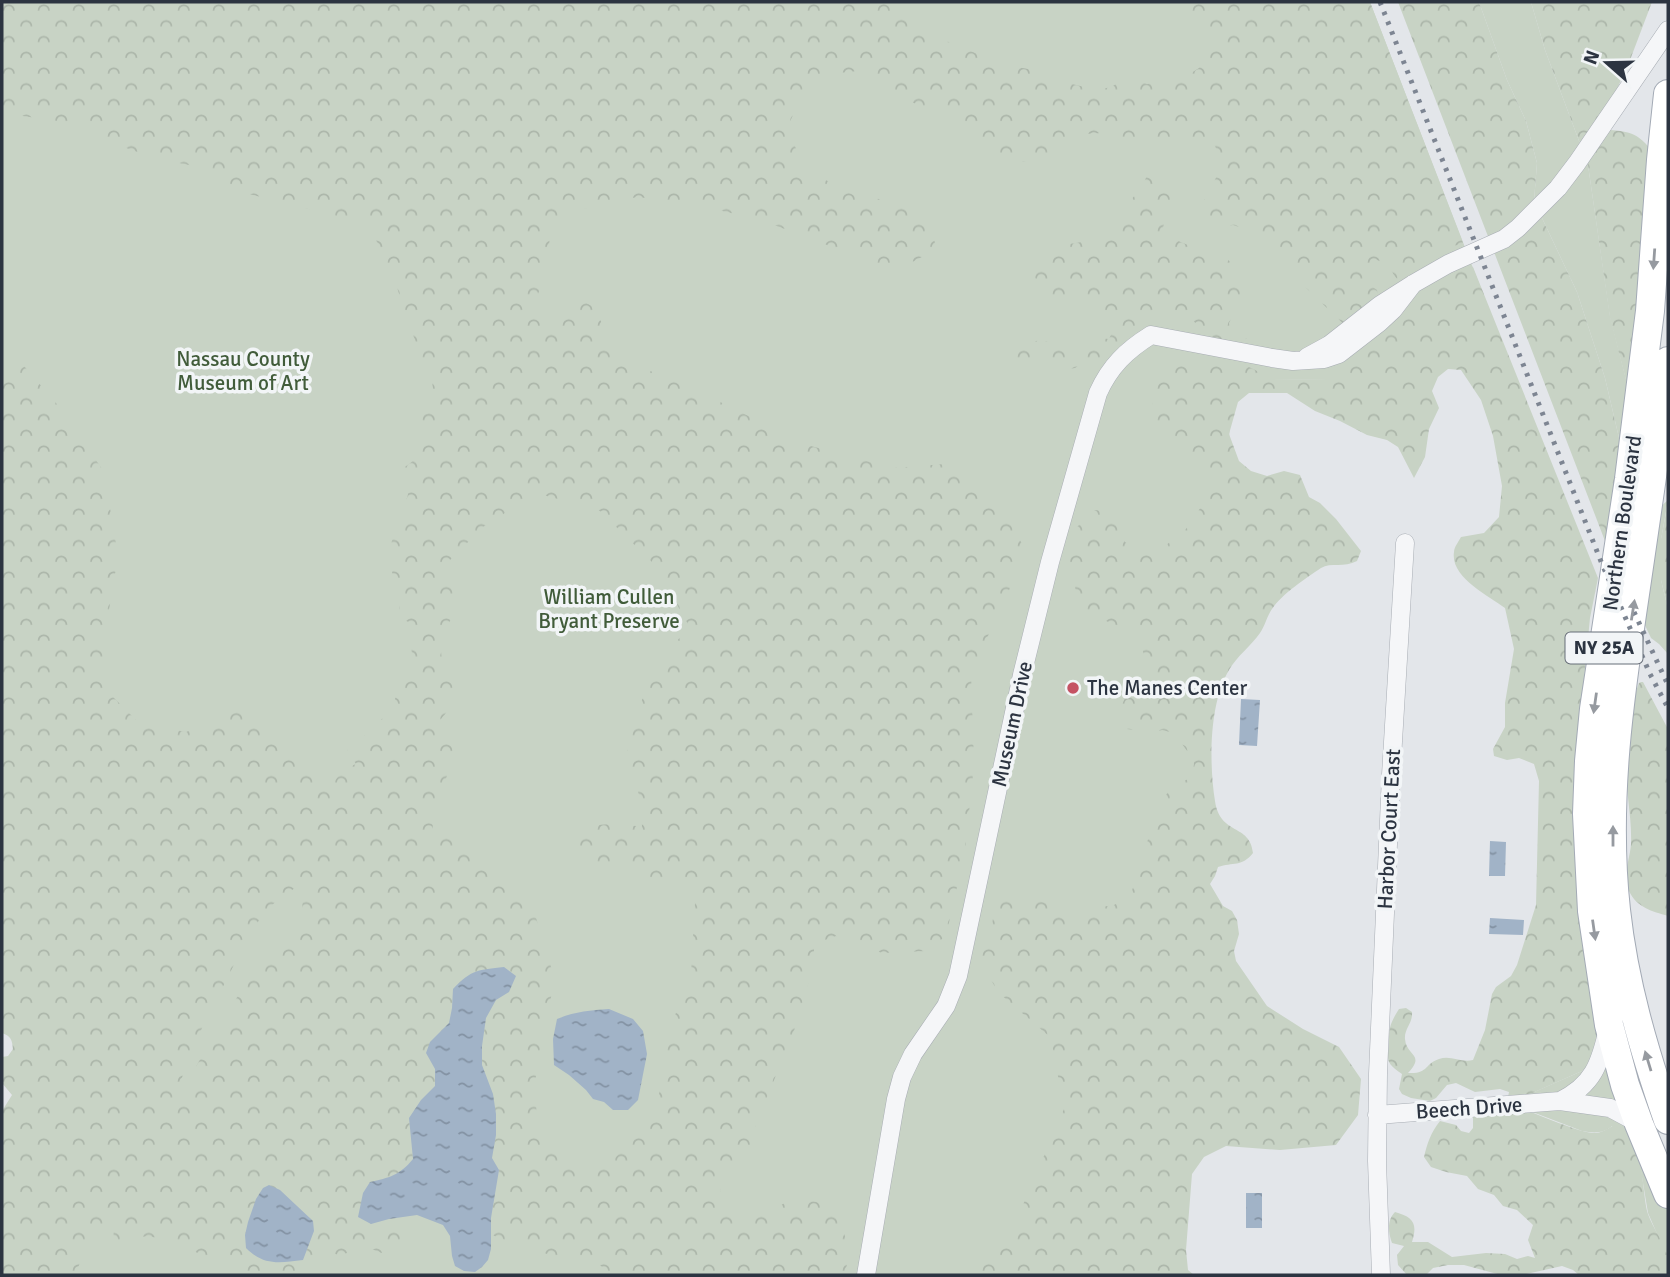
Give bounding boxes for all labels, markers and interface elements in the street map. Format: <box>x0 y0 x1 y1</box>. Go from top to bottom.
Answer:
north arrow <box>1572 28 1642 98</box>
text: N <box>1578 47 1606 68</box>
one-way arrow <box>1648 248 1659 270</box>
park label: Nassau County Museum of Art <box>176 346 310 396</box>
street label: Northern Boulevard <box>1597 434 1647 612</box>
park label: William Cullen Bryant Preserve <box>538 584 680 634</box>
one-way arrow <box>1627 598 1638 620</box>
road number: NY 25A <box>1566 632 1642 664</box>
street label: Museum Drive <box>986 659 1038 789</box>
place label: The Manes Center <box>1087 675 1247 701</box>
marker: The Manes Center <box>1065 680 1081 696</box>
one-way arrow <box>1590 692 1601 714</box>
street label: Harbor Court East <box>1372 748 1406 910</box>
one-way arrow <box>1607 825 1619 847</box>
one-way arrow <box>1589 919 1600 941</box>
one-way arrow <box>1642 1050 1652 1071</box>
street label: Beech Drive <box>1415 1091 1523 1125</box>

